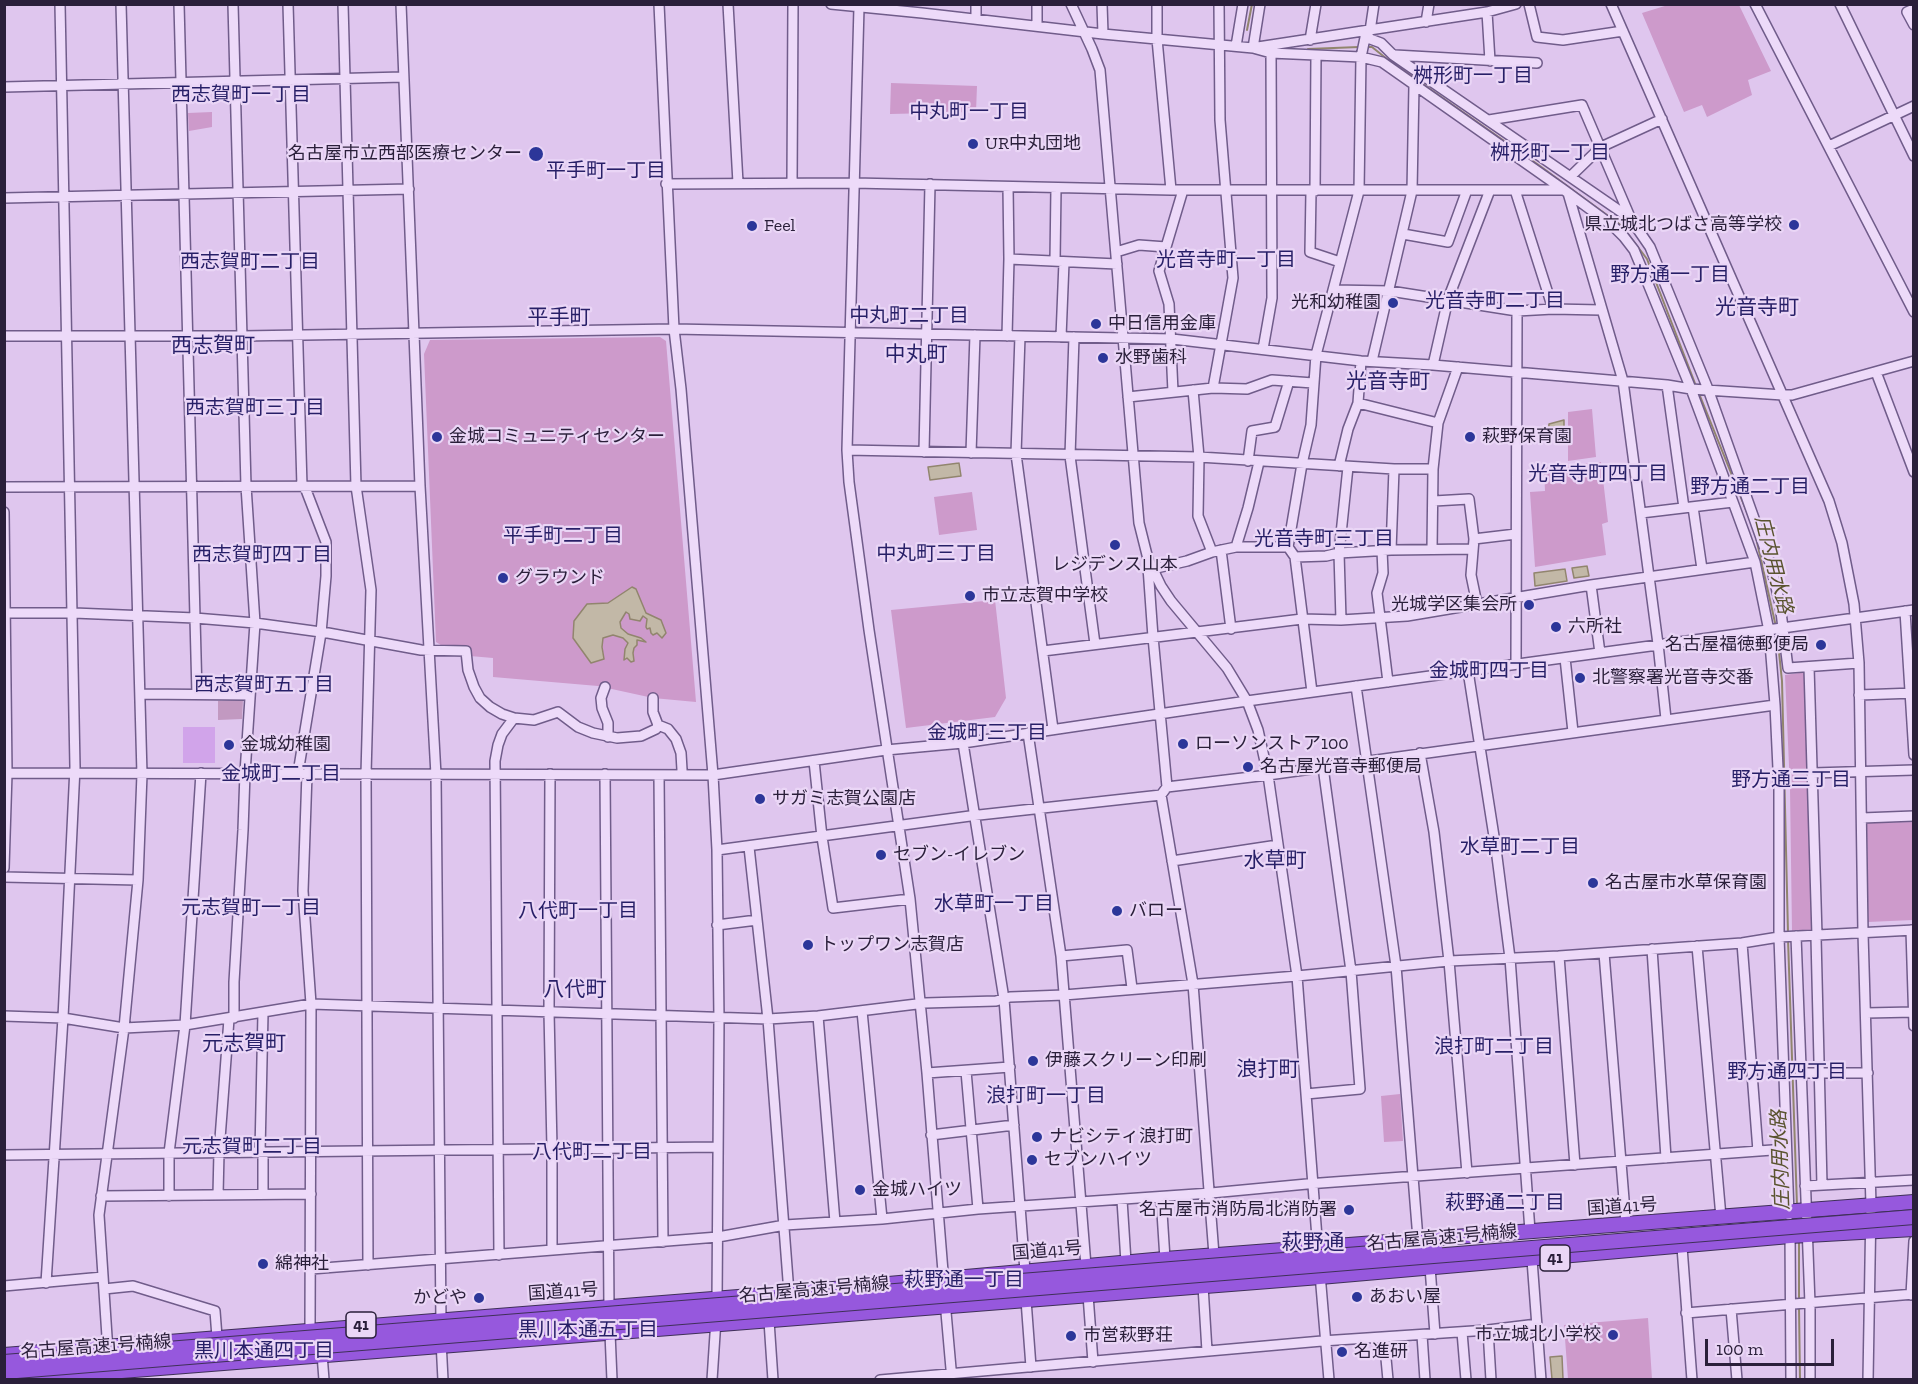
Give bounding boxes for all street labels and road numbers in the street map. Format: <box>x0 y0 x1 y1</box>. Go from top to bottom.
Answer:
street label: 国道41号 <box>1586 1194 1658 1220</box>
street label: 名古屋高速1号楠線 <box>1366 1221 1518 1255</box>
street label: 国道41号 <box>1011 1237 1083 1265</box>
road number: 41 <box>1540 1245 1570 1271</box>
street label: 名古屋高速1号楠線 <box>738 1273 890 1307</box>
street label: 国道41号 <box>527 1279 599 1305</box>
road number: 41 <box>346 1312 376 1338</box>
street label: 名古屋高速1号楠線 <box>20 1331 172 1363</box>

